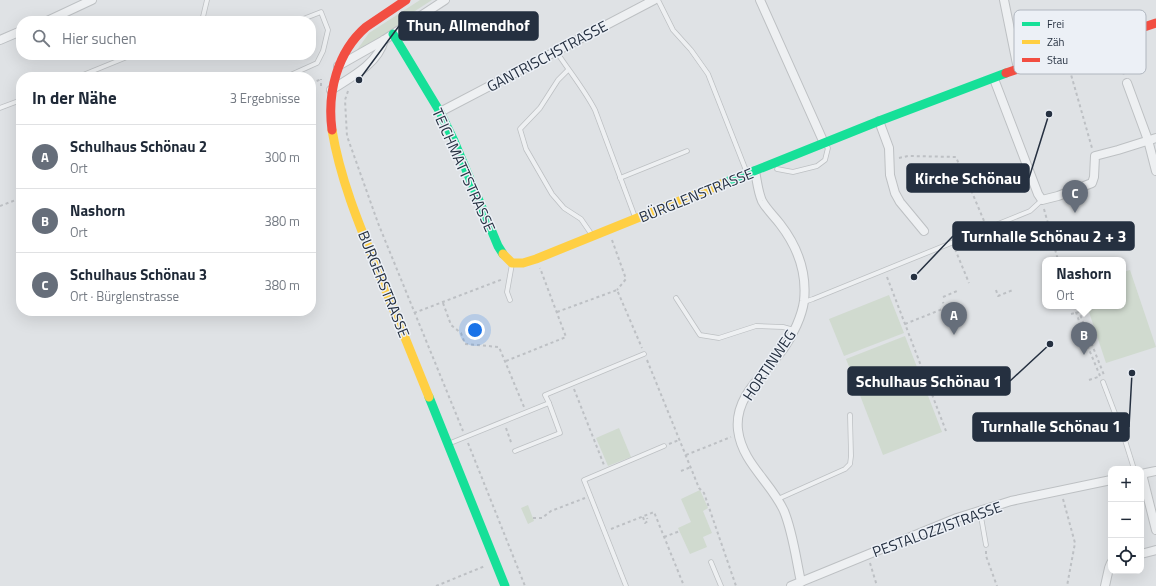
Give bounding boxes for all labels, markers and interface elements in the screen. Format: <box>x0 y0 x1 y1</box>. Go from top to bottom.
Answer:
legend <box>1014 10 1146 74</box>
callout: Thun, Allmendhof <box>399 12 538 40</box>
text: Thun, Allmendhof <box>406 13 530 37</box>
street label: GANTRISCHSTRASSE <box>482 14 612 98</box>
search box <box>16 16 316 60</box>
text: Frei <box>1047 16 1064 32</box>
icon: search <box>30 27 52 49</box>
text: Hier suchen <box>62 27 137 50</box>
text: Zäh <box>1047 34 1064 50</box>
text: Stau <box>1047 52 1068 68</box>
text: In der Nähe <box>32 85 117 111</box>
text: 3 Ergebnisse <box>230 88 300 108</box>
street label: TEICHMATTSTRASSE <box>426 104 502 236</box>
text: Schulhaus Schönau 2 <box>70 135 207 158</box>
text: A <box>41 147 49 167</box>
text: 300 m <box>264 147 300 167</box>
text: Ort <box>70 158 88 178</box>
street label: BÜRGLENSTRASSE <box>635 162 757 228</box>
callout: Kirche Schönau <box>907 164 1029 192</box>
text: Kirche Schönau <box>915 166 1021 190</box>
pin: C <box>1062 180 1088 213</box>
text: Nashorn <box>70 199 125 222</box>
text: B <box>41 211 49 231</box>
text: 380 m <box>264 211 300 231</box>
text: Ort <box>70 222 88 242</box>
callout: Turnhalle Schönau 2 + 3 <box>953 222 1134 250</box>
text: Turnhalle Schönau 2 + 3 <box>961 224 1127 248</box>
street label: BURGERSTRASSE <box>352 227 416 341</box>
popup <box>1042 257 1126 309</box>
text: Nashorn <box>1056 262 1112 285</box>
text: Schulhaus Schönau 3 <box>70 263 207 286</box>
text: C <box>41 275 49 295</box>
text: 380 m <box>264 275 300 295</box>
text: Ort <box>1056 285 1074 305</box>
text: Ort · Bürglenstrasse <box>70 286 179 306</box>
pin: A <box>941 302 967 335</box>
your location <box>465 320 485 340</box>
pin: B <box>1071 322 1097 355</box>
street label: HORTINWEG <box>737 325 801 405</box>
callout: Schulhaus Schönau 1 <box>848 367 1010 395</box>
text: Schulhaus Schönau 1 <box>856 369 1002 393</box>
callout: Turnhalle Schönau 1 <box>973 413 1129 441</box>
text: Turnhalle Schönau 1 <box>981 414 1121 438</box>
map controls <box>1108 466 1144 574</box>
button: + <box>1108 466 1144 502</box>
street label: PESTALOZZISTRASSE <box>869 495 1005 563</box>
button: − <box>1108 502 1144 538</box>
button: locate <box>1108 538 1144 574</box>

